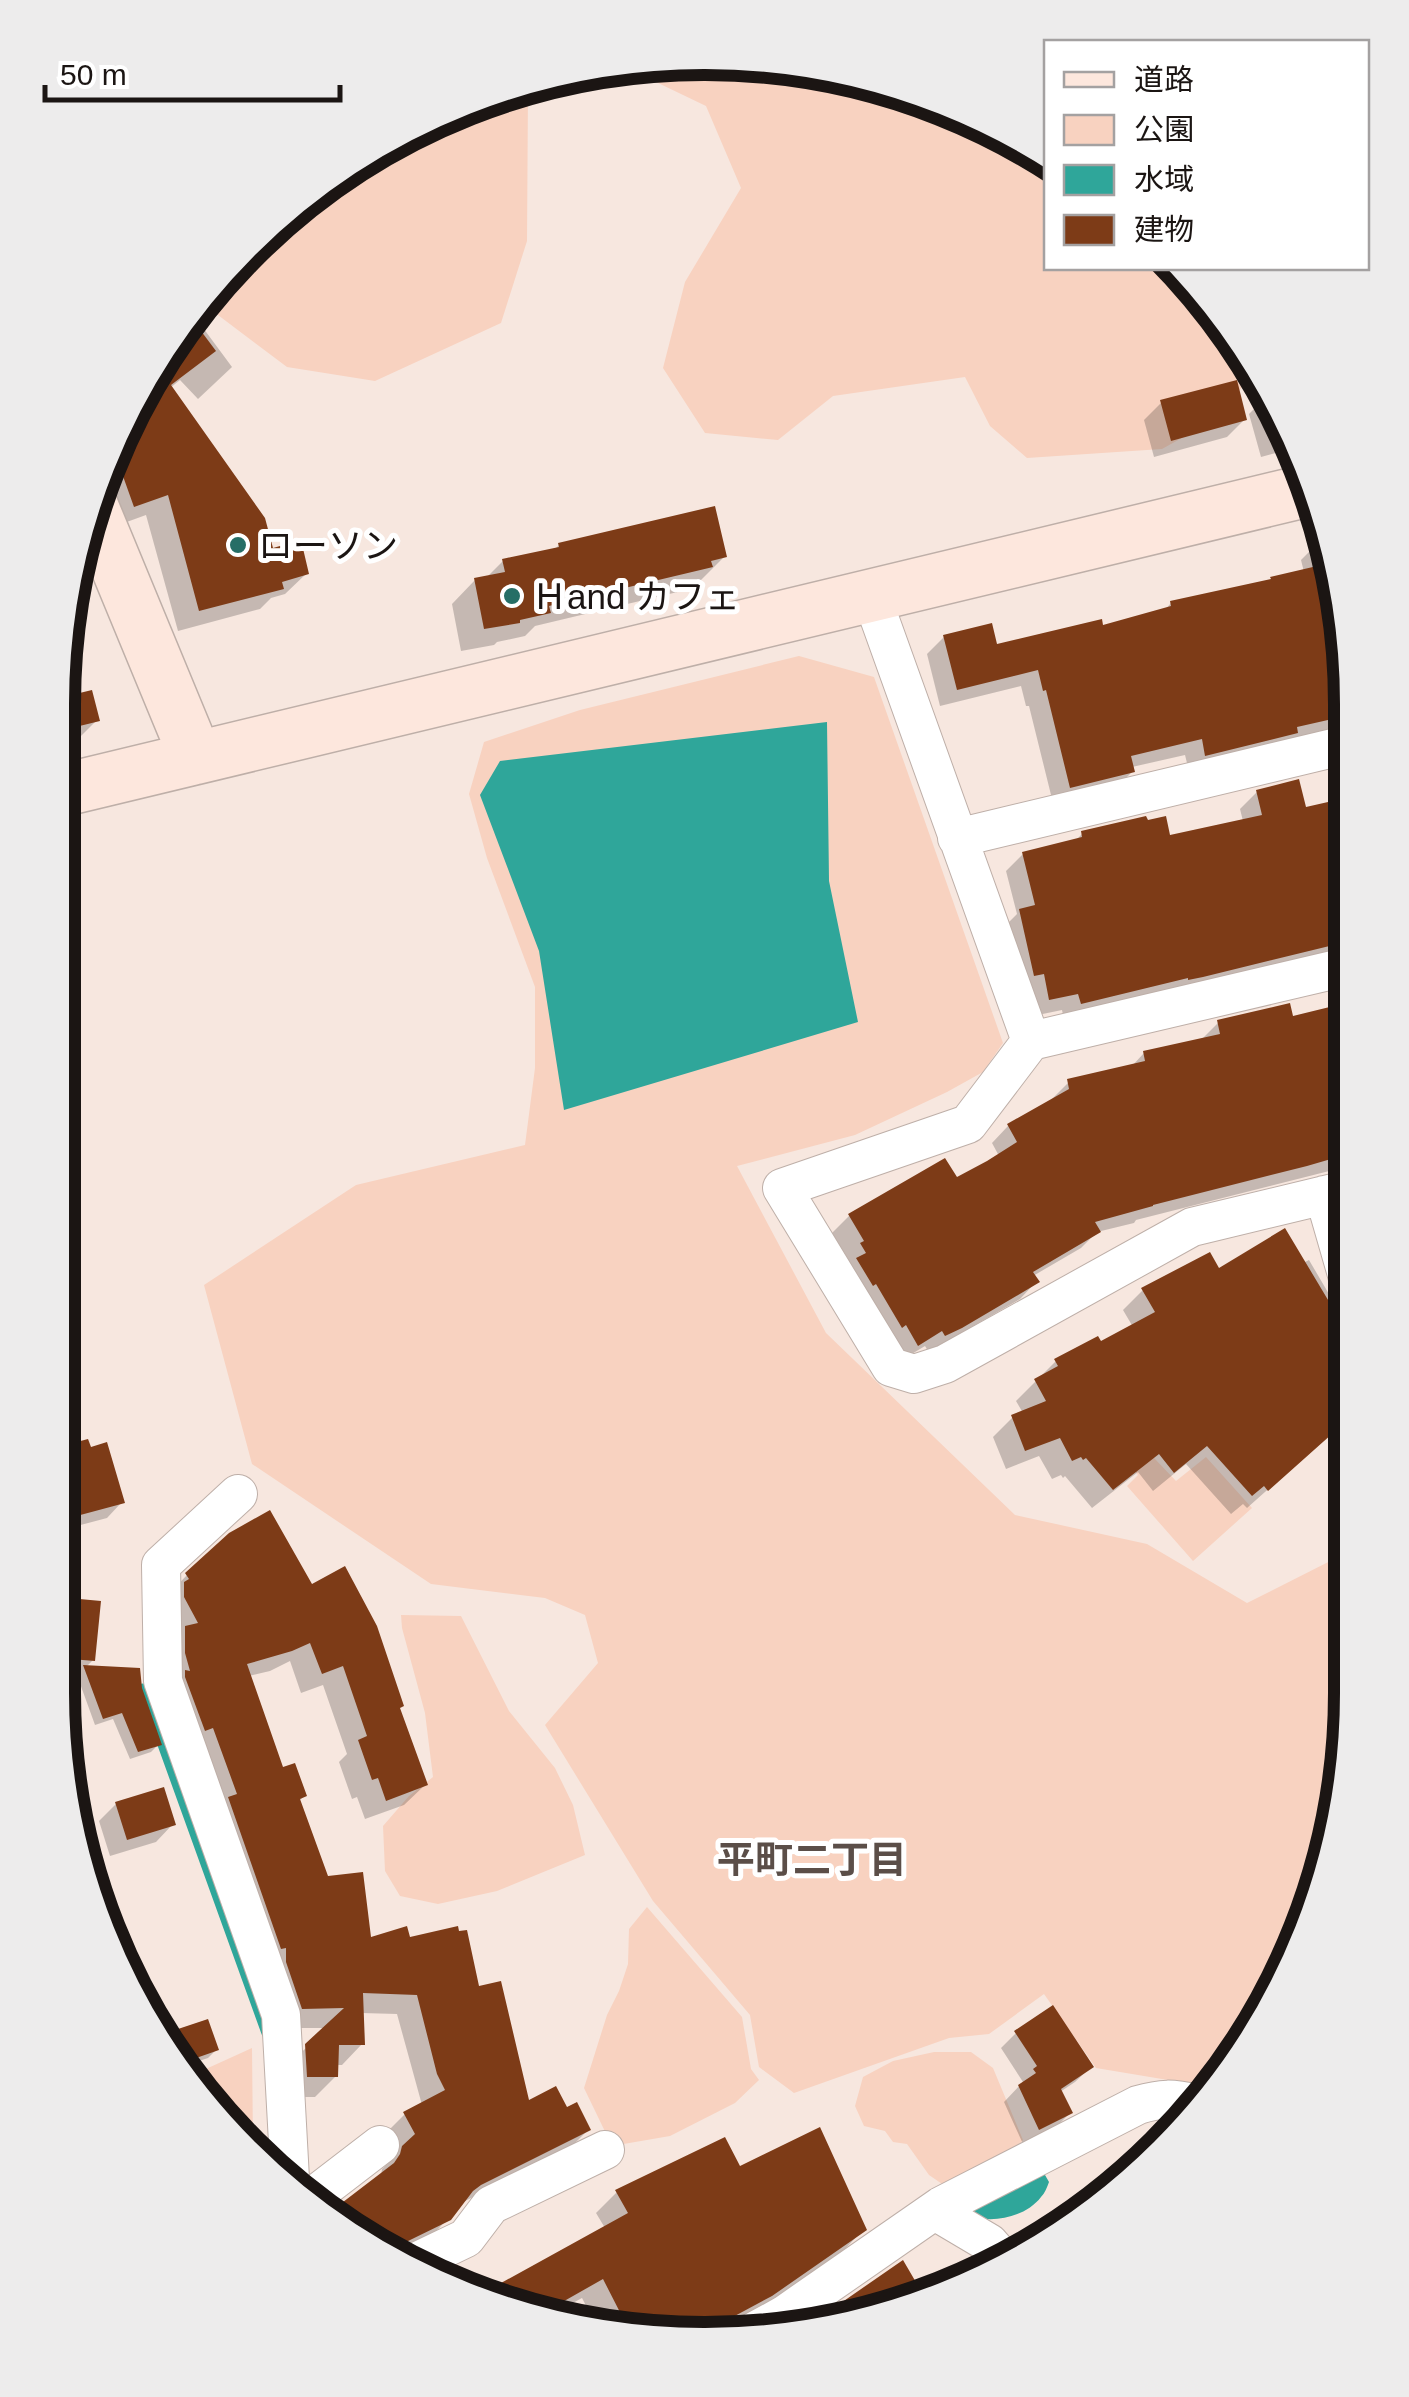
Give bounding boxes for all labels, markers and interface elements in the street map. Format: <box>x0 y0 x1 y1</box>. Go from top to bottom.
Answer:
scale bar <box>45 40 340 102</box>
legend <box>1044 40 1369 270</box>
text: 50 m <box>60 58 127 91</box>
text: 道路 <box>1134 63 1194 96</box>
text: 公園 <box>1134 113 1194 146</box>
text: 水域 <box>1134 163 1194 196</box>
text: 建物 <box>1134 213 1194 246</box>
place label: ローソン <box>258 526 398 565</box>
marker: ローソン <box>227 534 249 556</box>
place label: Ｈand カフェ <box>532 577 740 616</box>
marker: Ｈand カフェ <box>501 585 523 607</box>
district label: 平町二丁目 <box>717 1839 907 1881</box>

